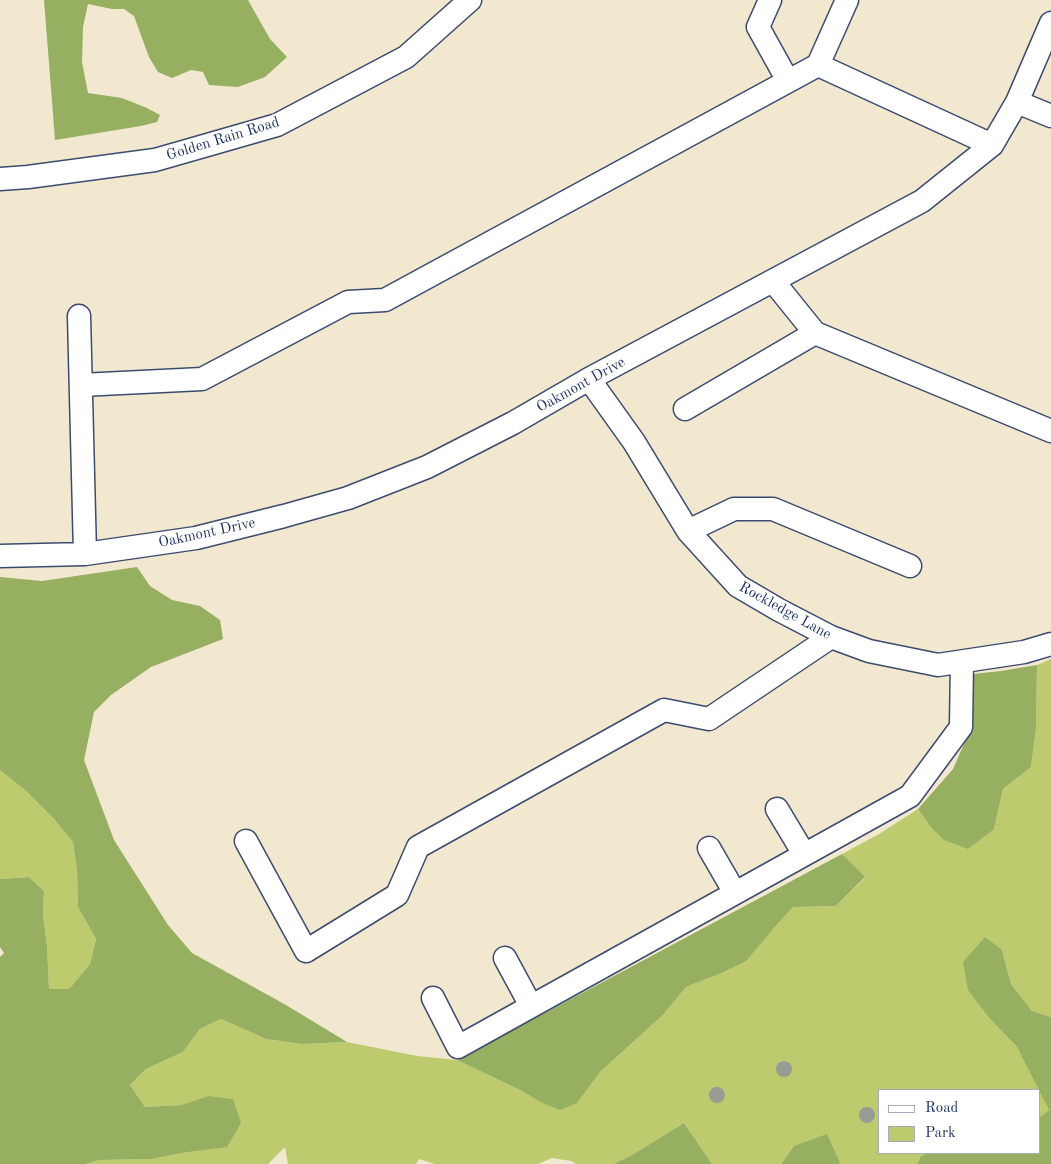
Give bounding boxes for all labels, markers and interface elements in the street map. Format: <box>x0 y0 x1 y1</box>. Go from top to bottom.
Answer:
street label: Golden Rain Road <box>164 113 282 165</box>
street label: Oakmont Drive <box>534 353 628 417</box>
street label: Oakmont Drive <box>157 514 257 552</box>
street label: Rockledge Lane <box>736 578 834 644</box>
legend <box>878 1089 1041 1154</box>
text: Road <box>925 1101 958 1116</box>
text: Park <box>925 1126 956 1141</box>

